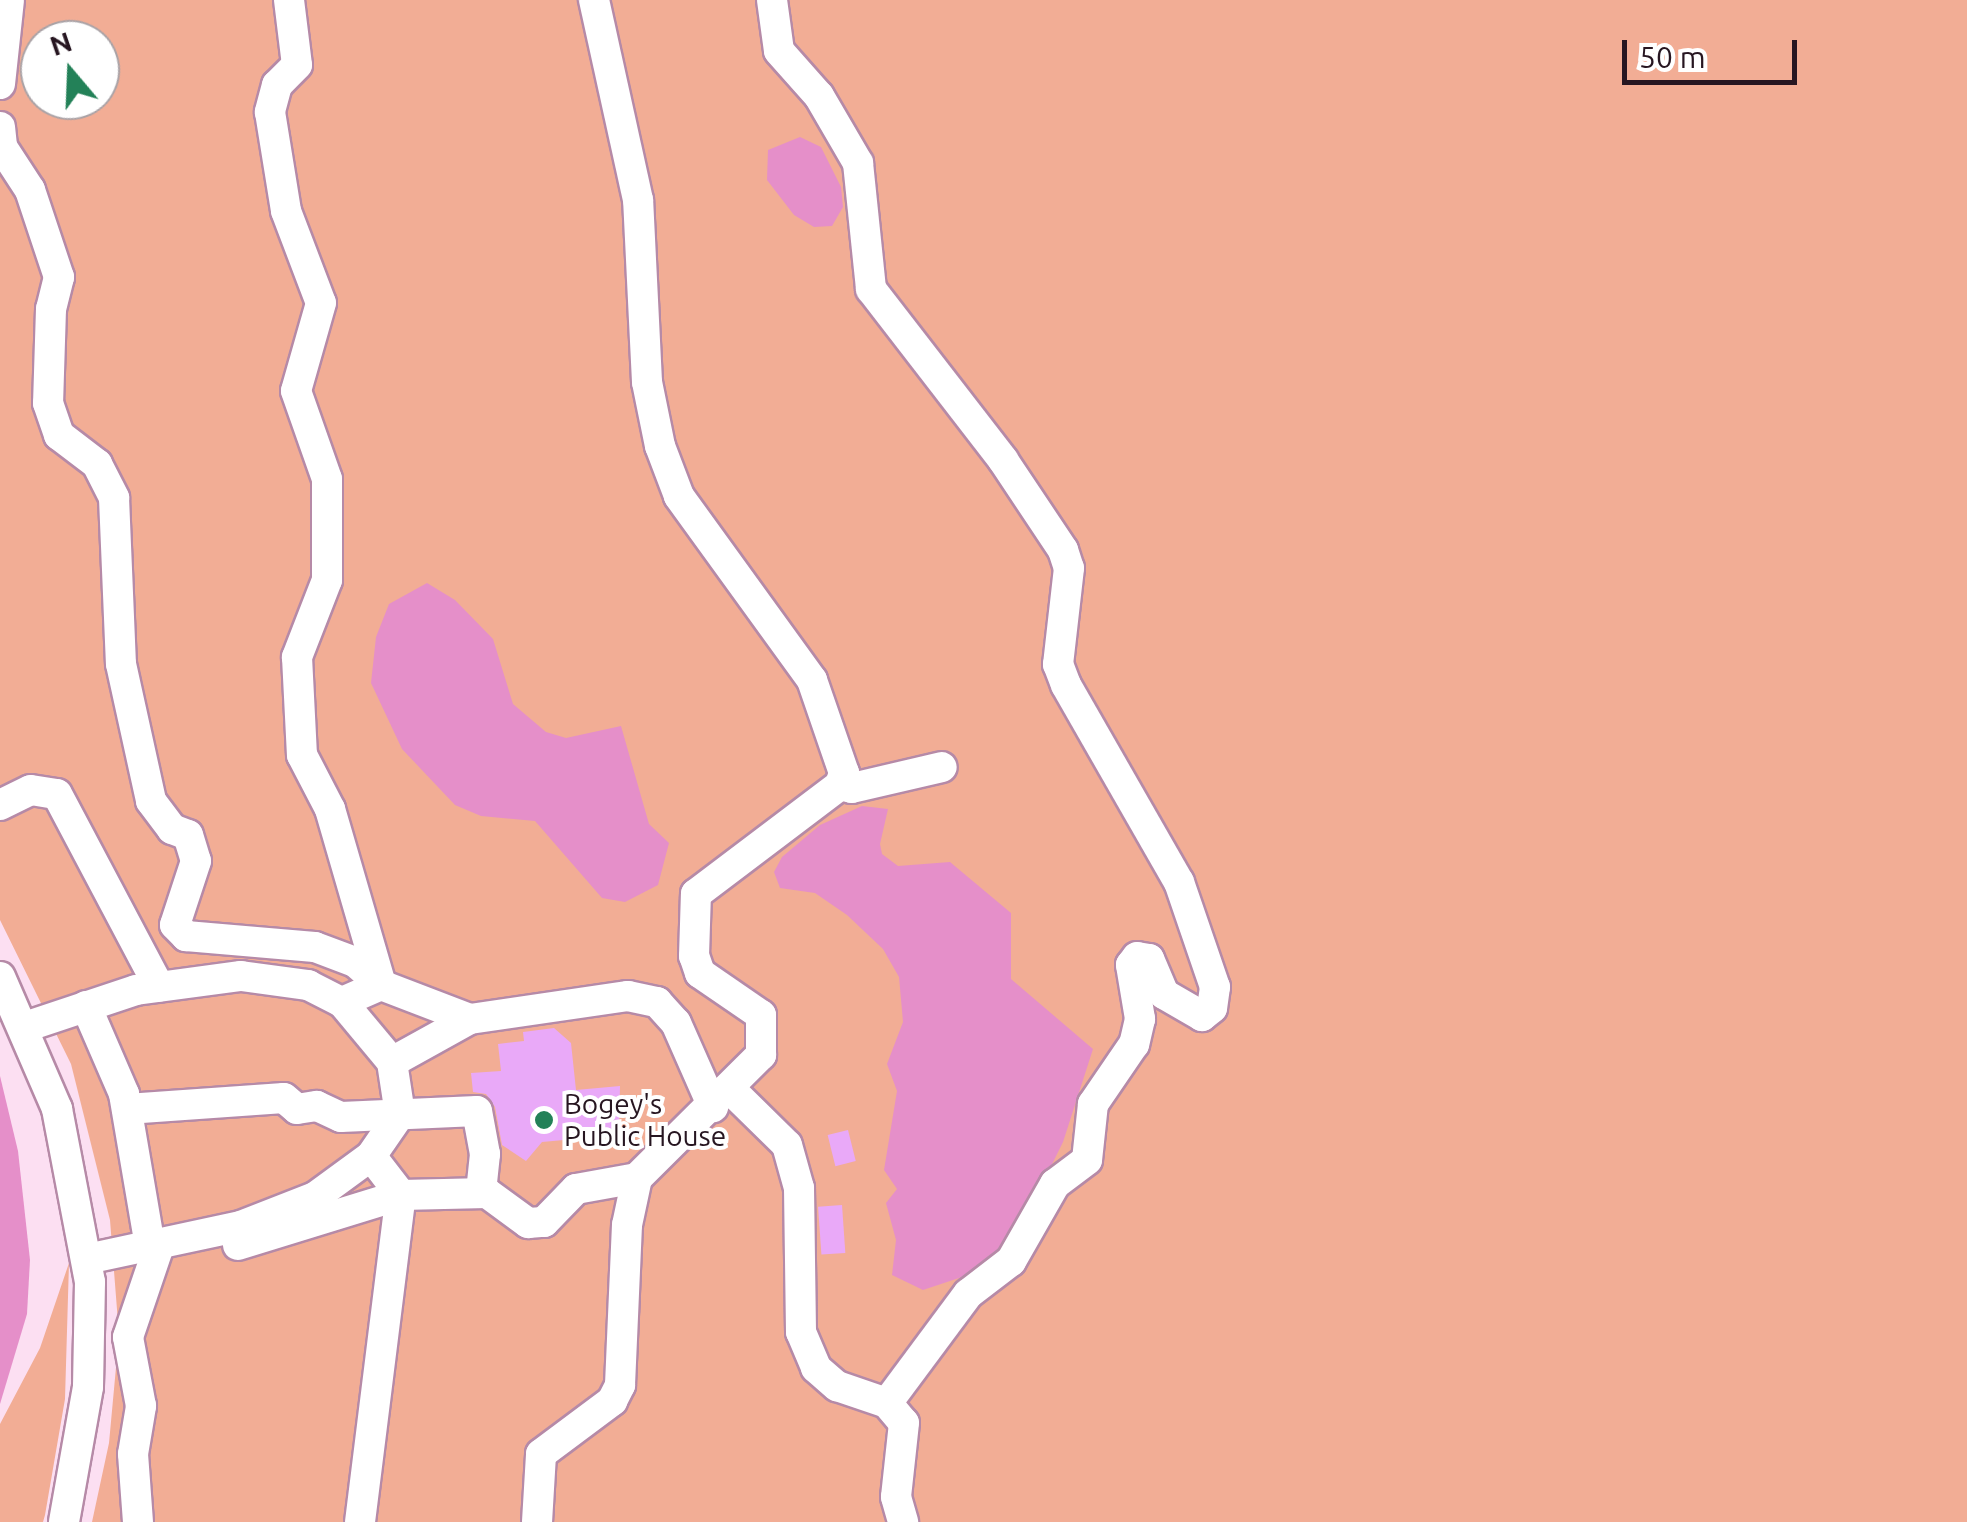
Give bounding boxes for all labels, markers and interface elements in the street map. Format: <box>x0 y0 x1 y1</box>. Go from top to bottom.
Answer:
north arrow <box>20 20 120 120</box>
scale bar <box>1627 20 1802 82</box>
text: N <box>46 25 76 61</box>
text: 50 m <box>1639 40 1706 74</box>
place label: Bogey's Public House <box>564 1087 726 1153</box>
marker: Bogey's Public House <box>533 1109 555 1131</box>

